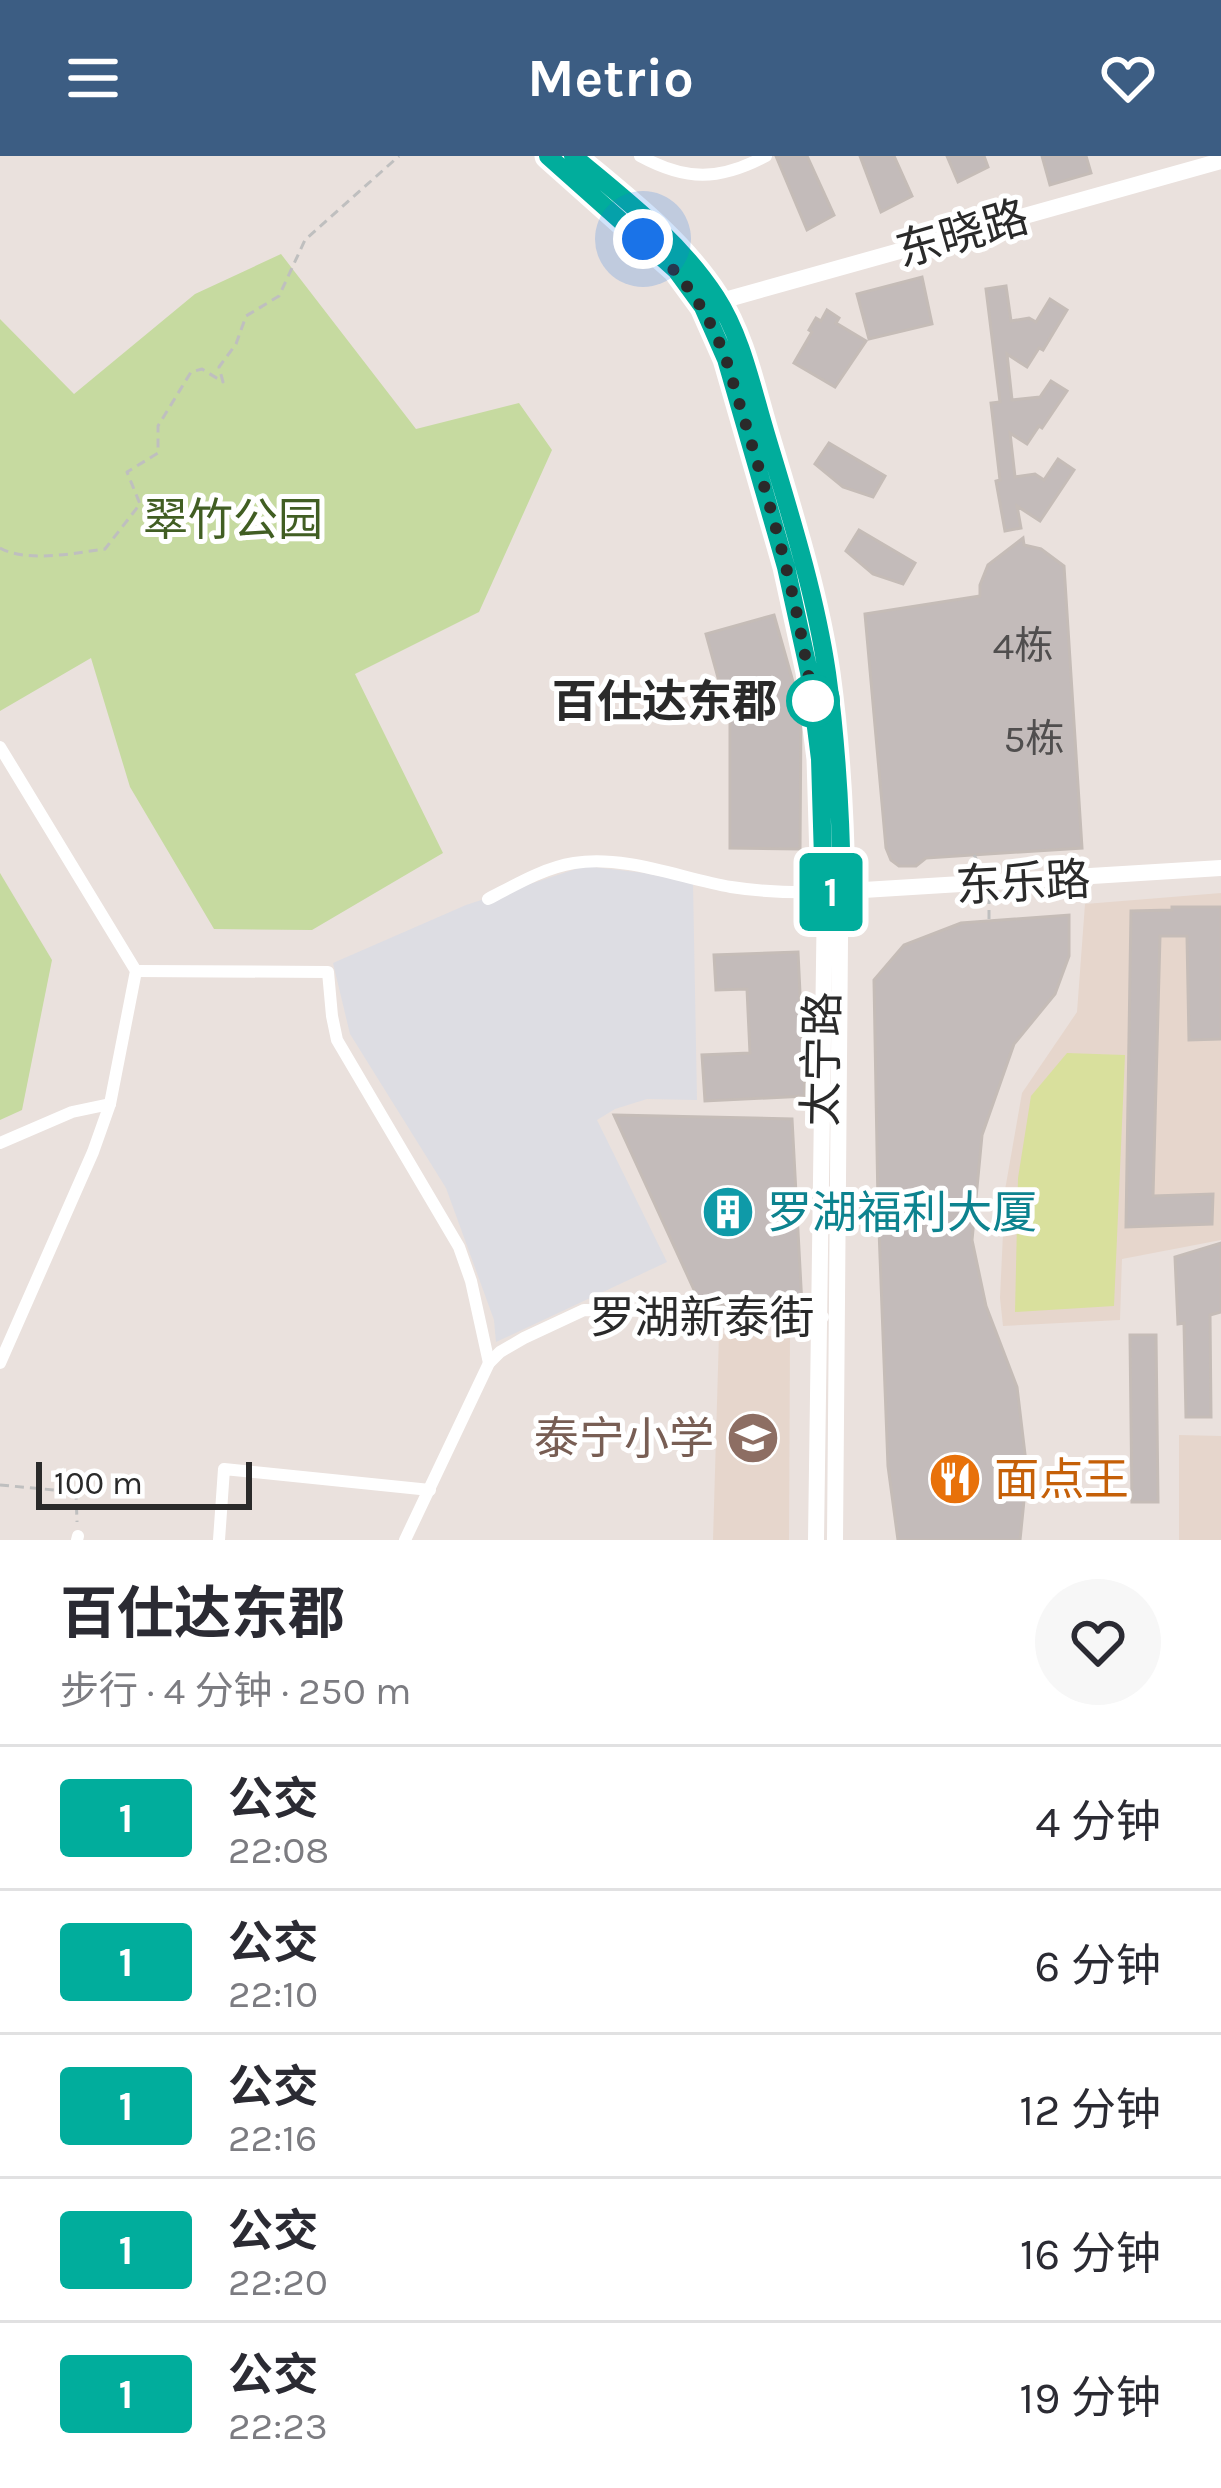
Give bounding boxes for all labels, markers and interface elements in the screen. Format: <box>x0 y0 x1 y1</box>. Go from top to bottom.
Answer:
icon: menu <box>60 45 126 111</box>
icon: heart <box>1095 45 1161 111</box>
text: Metrio <box>527 46 694 110</box>
street label: 东晓路 <box>890 190 1034 278</box>
your location <box>613 209 673 269</box>
park label: 翠竹公园 <box>143 494 323 546</box>
house number: 4栋 <box>993 623 1053 669</box>
place label: 百仕达东郡 <box>552 676 777 728</box>
marker: 百仕达东郡 <box>788 676 838 726</box>
house number: 5栋 <box>1003 716 1065 762</box>
line badge: 1 <box>792 853 870 931</box>
street label: 东乐路 <box>954 854 1092 912</box>
text: 1 <box>824 867 838 917</box>
street label: 太宁路 <box>795 991 849 1127</box>
building icon: 罗湖福利大厦 <box>700 1184 756 1240</box>
place label: 罗湖福利大厦 <box>767 1187 1037 1239</box>
street label: 罗湖新泰街 <box>589 1292 815 1344</box>
school or university icon: 泰宁小学 <box>725 1410 781 1466</box>
place label: 泰宁小学 <box>534 1413 714 1465</box>
restaurant icon: 面点王 <box>927 1451 983 1507</box>
place label: 面点王 <box>994 1454 1129 1506</box>
scale bar <box>36 1456 252 1509</box>
text: 100 m <box>54 1464 143 1502</box>
button: heart <box>1035 1579 1161 1705</box>
text: 百仕达东郡 <box>60 1581 345 1647</box>
text: 步行 · 4 分钟 · 250 m <box>60 1668 412 1714</box>
text: 公交 <box>228 1773 318 1825</box>
text: 1 <box>119 1793 133 1843</box>
text: 4 分钟 <box>1035 1796 1161 1848</box>
text: 22:08 <box>228 1827 329 1873</box>
text: 公交 <box>228 1917 318 1969</box>
text: 1 <box>119 1937 133 1987</box>
text: 6 分钟 <box>1035 1940 1161 1992</box>
text: 22:10 <box>228 1971 318 2017</box>
text: 公交 <box>228 2061 318 2113</box>
text: 1 <box>119 2081 133 2131</box>
text: 12 分钟 <box>1019 2084 1161 2136</box>
text: 22:16 <box>228 2115 317 2161</box>
text: 公交 <box>228 2205 318 2257</box>
text: 1 <box>119 2225 133 2275</box>
text: 16 分钟 <box>1020 2228 1161 2280</box>
text: 22:20 <box>228 2259 328 2305</box>
text: 公交 <box>228 2349 318 2401</box>
text: 1 <box>119 2369 133 2419</box>
text: 19 分钟 <box>1019 2372 1161 2424</box>
text: 22:23 <box>228 2403 328 2449</box>

